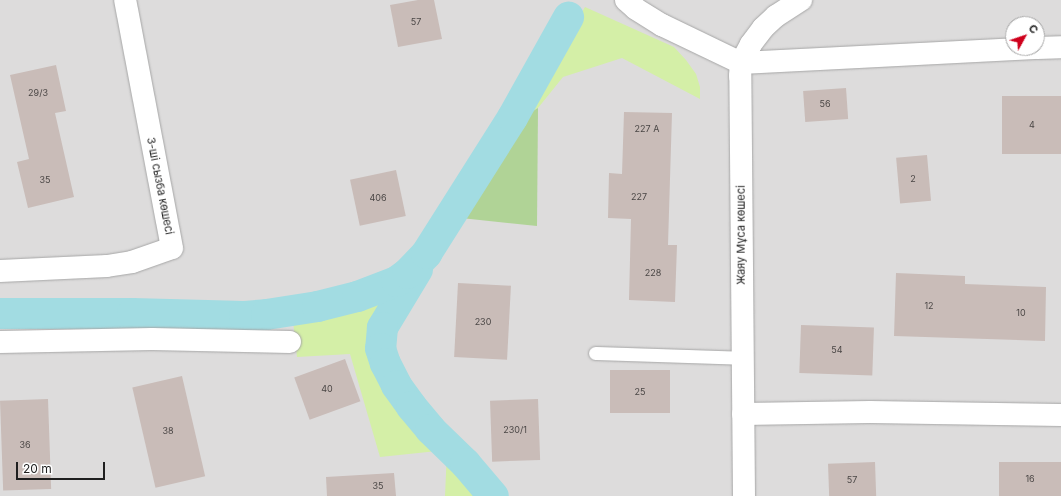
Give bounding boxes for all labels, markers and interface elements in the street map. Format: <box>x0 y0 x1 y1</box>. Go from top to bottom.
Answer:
north arrow <box>1005 16 1045 56</box>
house number: 57 <box>411 17 421 27</box>
text: С <box>1025 21 1041 37</box>
house number: 29/3 <box>28 88 48 98</box>
house number: 56 <box>819 99 831 109</box>
house number: 4 <box>1029 120 1035 130</box>
house number: 227 А <box>635 124 659 134</box>
street label: 3-ші сызба көшесі <box>144 136 176 236</box>
house number: 2 <box>910 174 916 184</box>
house number: 35 <box>39 175 51 185</box>
street label: Жаяу Мұса көшесі <box>734 185 748 285</box>
house number: 227 <box>631 192 647 202</box>
house number: 406 <box>369 193 387 203</box>
house number: 228 <box>645 268 661 278</box>
house number: 12 <box>924 301 934 311</box>
house number: 10 <box>1016 308 1026 318</box>
house number: 230 <box>475 317 491 327</box>
house number: 54 <box>831 345 843 355</box>
house number: 40 <box>321 384 333 394</box>
house number: 25 <box>635 387 645 397</box>
house number: 230/1 <box>503 425 527 435</box>
house number: 38 <box>162 426 174 436</box>
house number: 36 <box>19 440 31 450</box>
scale bar <box>18 454 107 480</box>
text: 20 m <box>23 461 52 476</box>
house number: 16 <box>1025 474 1035 484</box>
house number: 57 <box>847 475 857 485</box>
house number: 35 <box>372 481 384 491</box>

